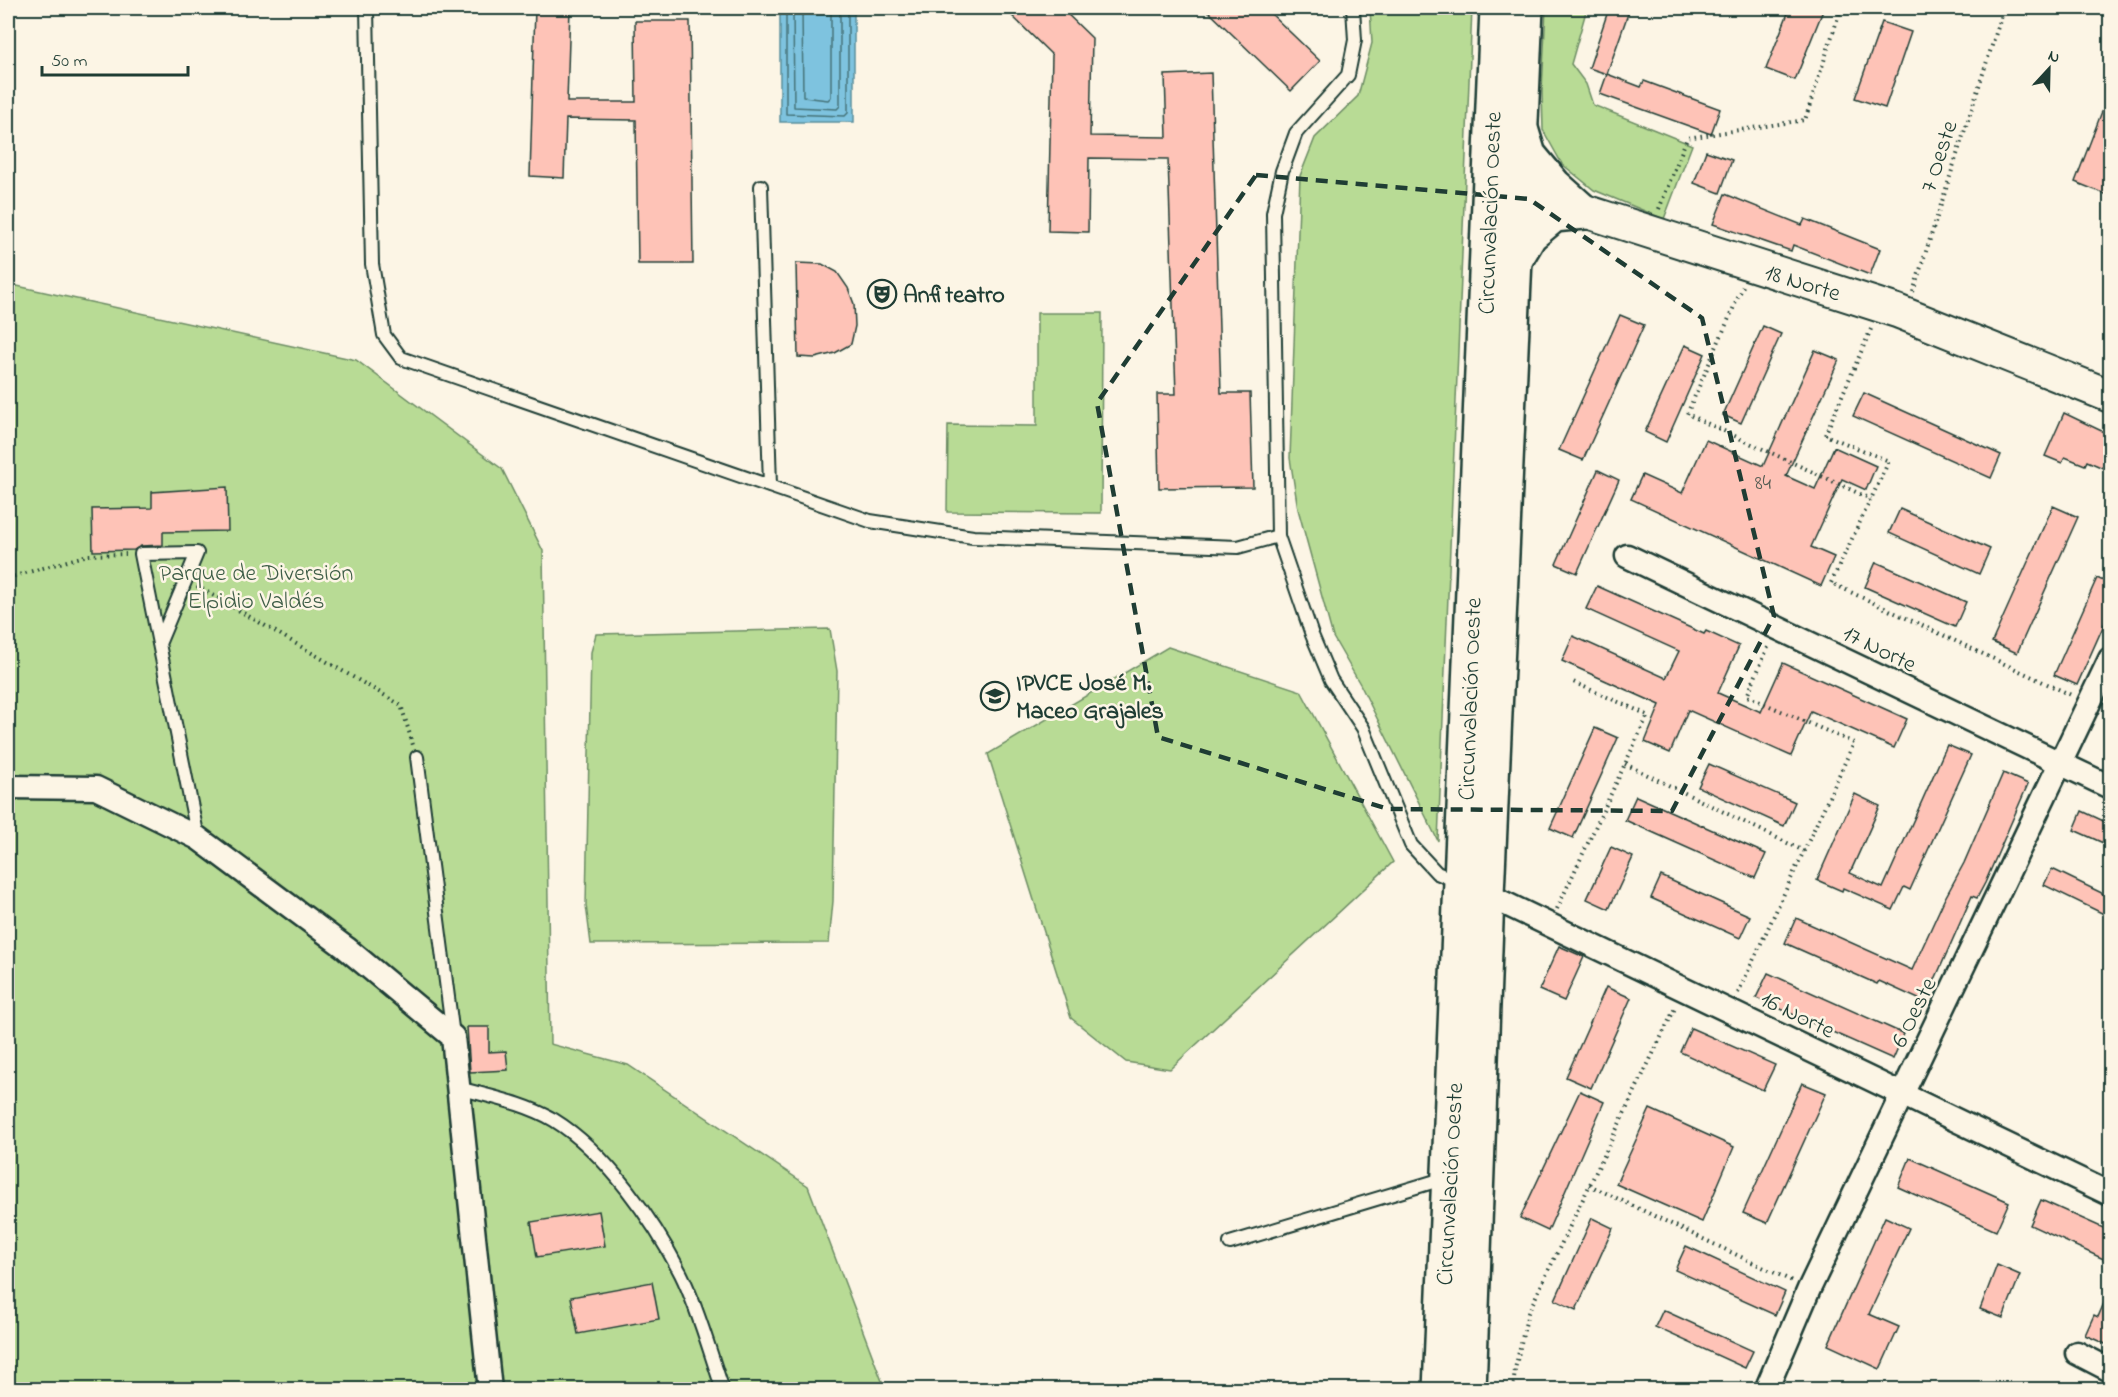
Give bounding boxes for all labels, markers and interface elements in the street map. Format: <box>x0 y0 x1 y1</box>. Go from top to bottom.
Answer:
scale bar <box>42 39 188 77</box>
north arrow <box>2019 39 2079 99</box>
text: N <box>2044 44 2064 70</box>
text: 50 m <box>51 49 88 75</box>
street label: Circunvalación Oeste <box>1470 111 1513 315</box>
street label: 7 Oeste <box>1912 116 1968 197</box>
street label: 18 Norte <box>1760 256 1845 313</box>
theatre icon: Anfiteatro <box>866 278 898 310</box>
place label: Anfiteatro <box>903 279 1005 314</box>
house number: 84 <box>1755 469 1772 499</box>
park label: Parque de Diversión Elpidio Valdés <box>159 557 353 620</box>
street label: Circunvalación Oeste <box>1450 597 1493 801</box>
street label: 17 Norte <box>1836 617 1922 683</box>
place label: IPVCE José M. Maceo Grajales <box>1016 667 1164 730</box>
school or university icon: IPVCE José M. Maceo Grajales <box>979 680 1011 712</box>
street label: 6 Oeste <box>1883 972 1947 1054</box>
street label: 16 Norte <box>1754 983 1840 1049</box>
street label: Circunvalación Oeste <box>1429 1082 1474 1286</box>

